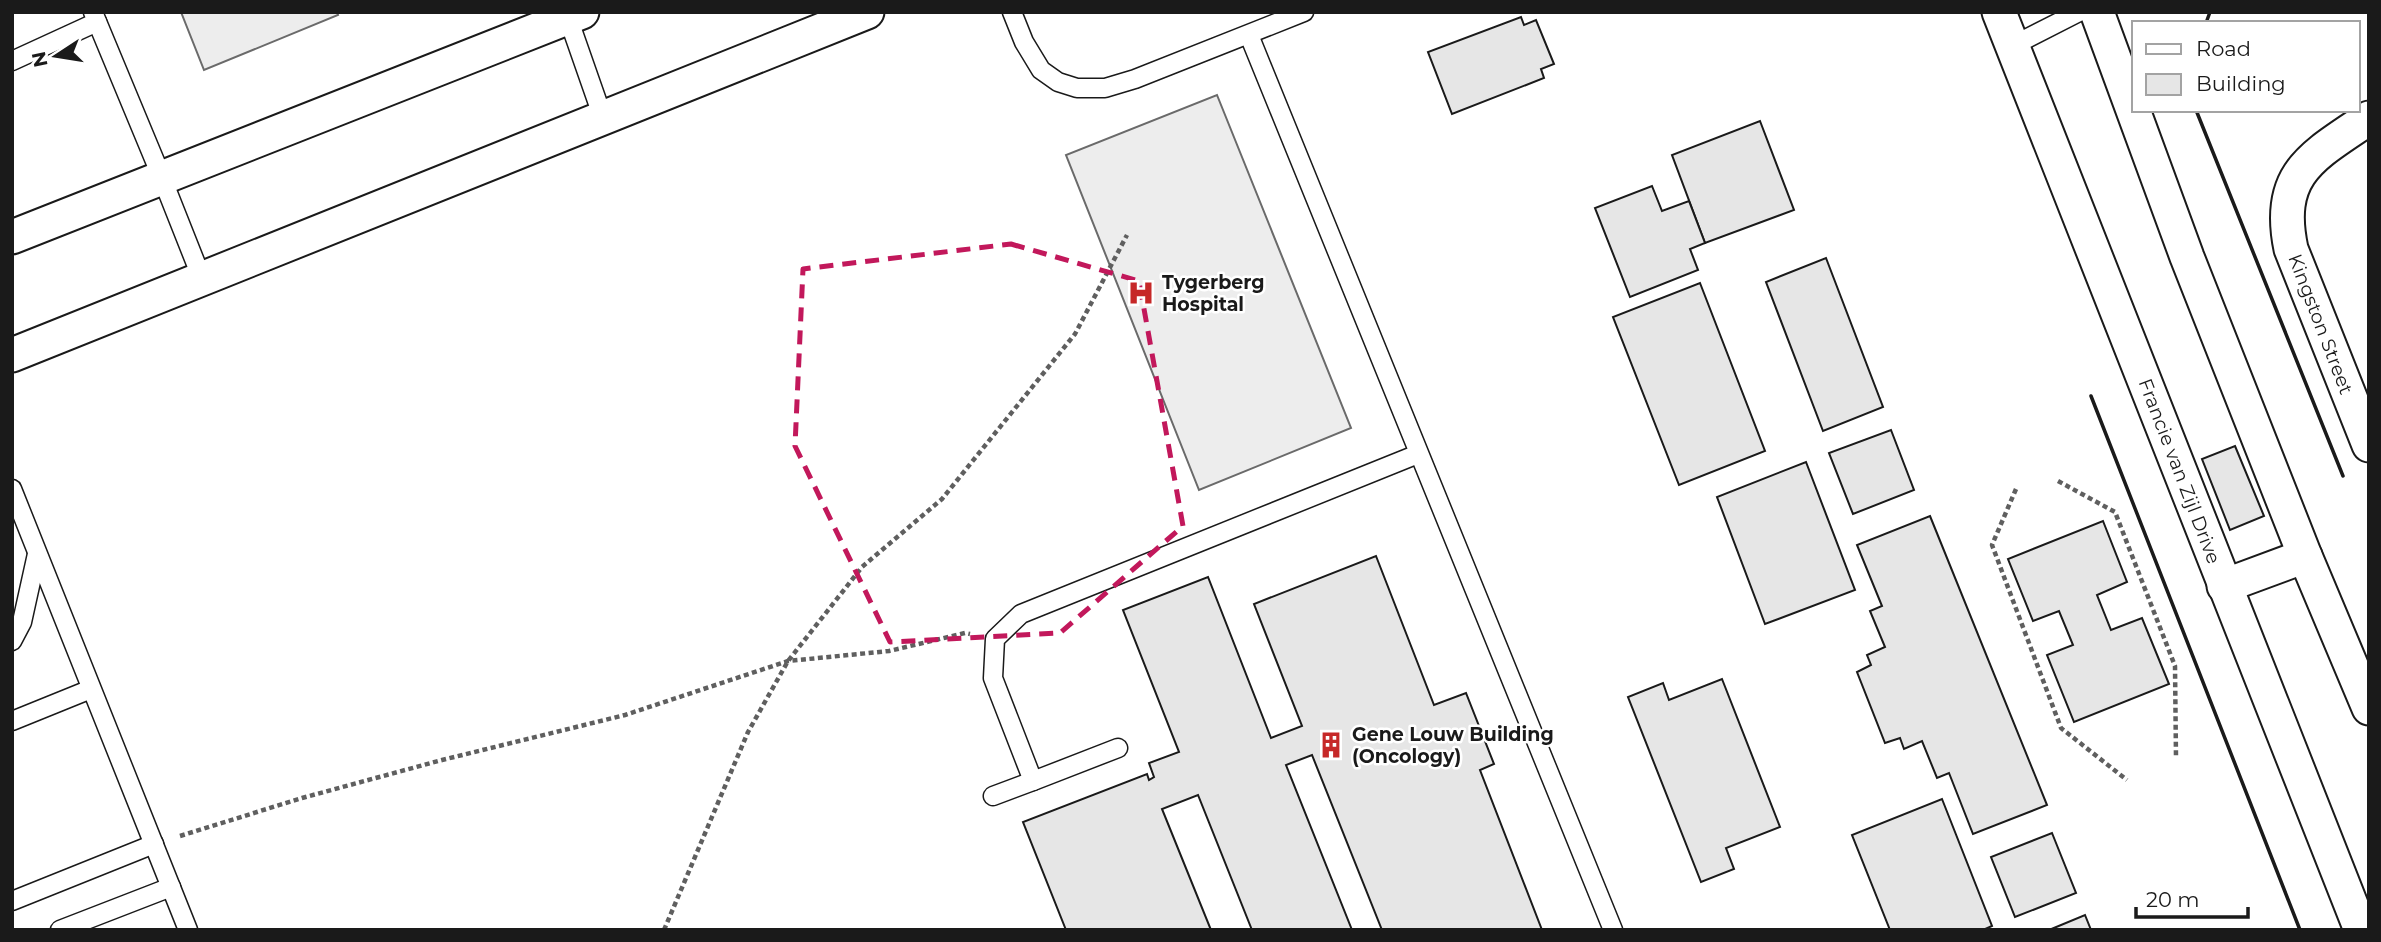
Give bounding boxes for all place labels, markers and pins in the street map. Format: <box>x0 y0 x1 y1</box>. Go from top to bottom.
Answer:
place label: Tygerberg Hospital <box>1162 271 1265 316</box>
hospital icon: Tygerberg Hospital <box>1126 278 1156 308</box>
place label: Gene Louw Building (Oncology) <box>1352 723 1554 768</box>
building icon: Gene Louw Building (Oncology) <box>1316 730 1346 760</box>

